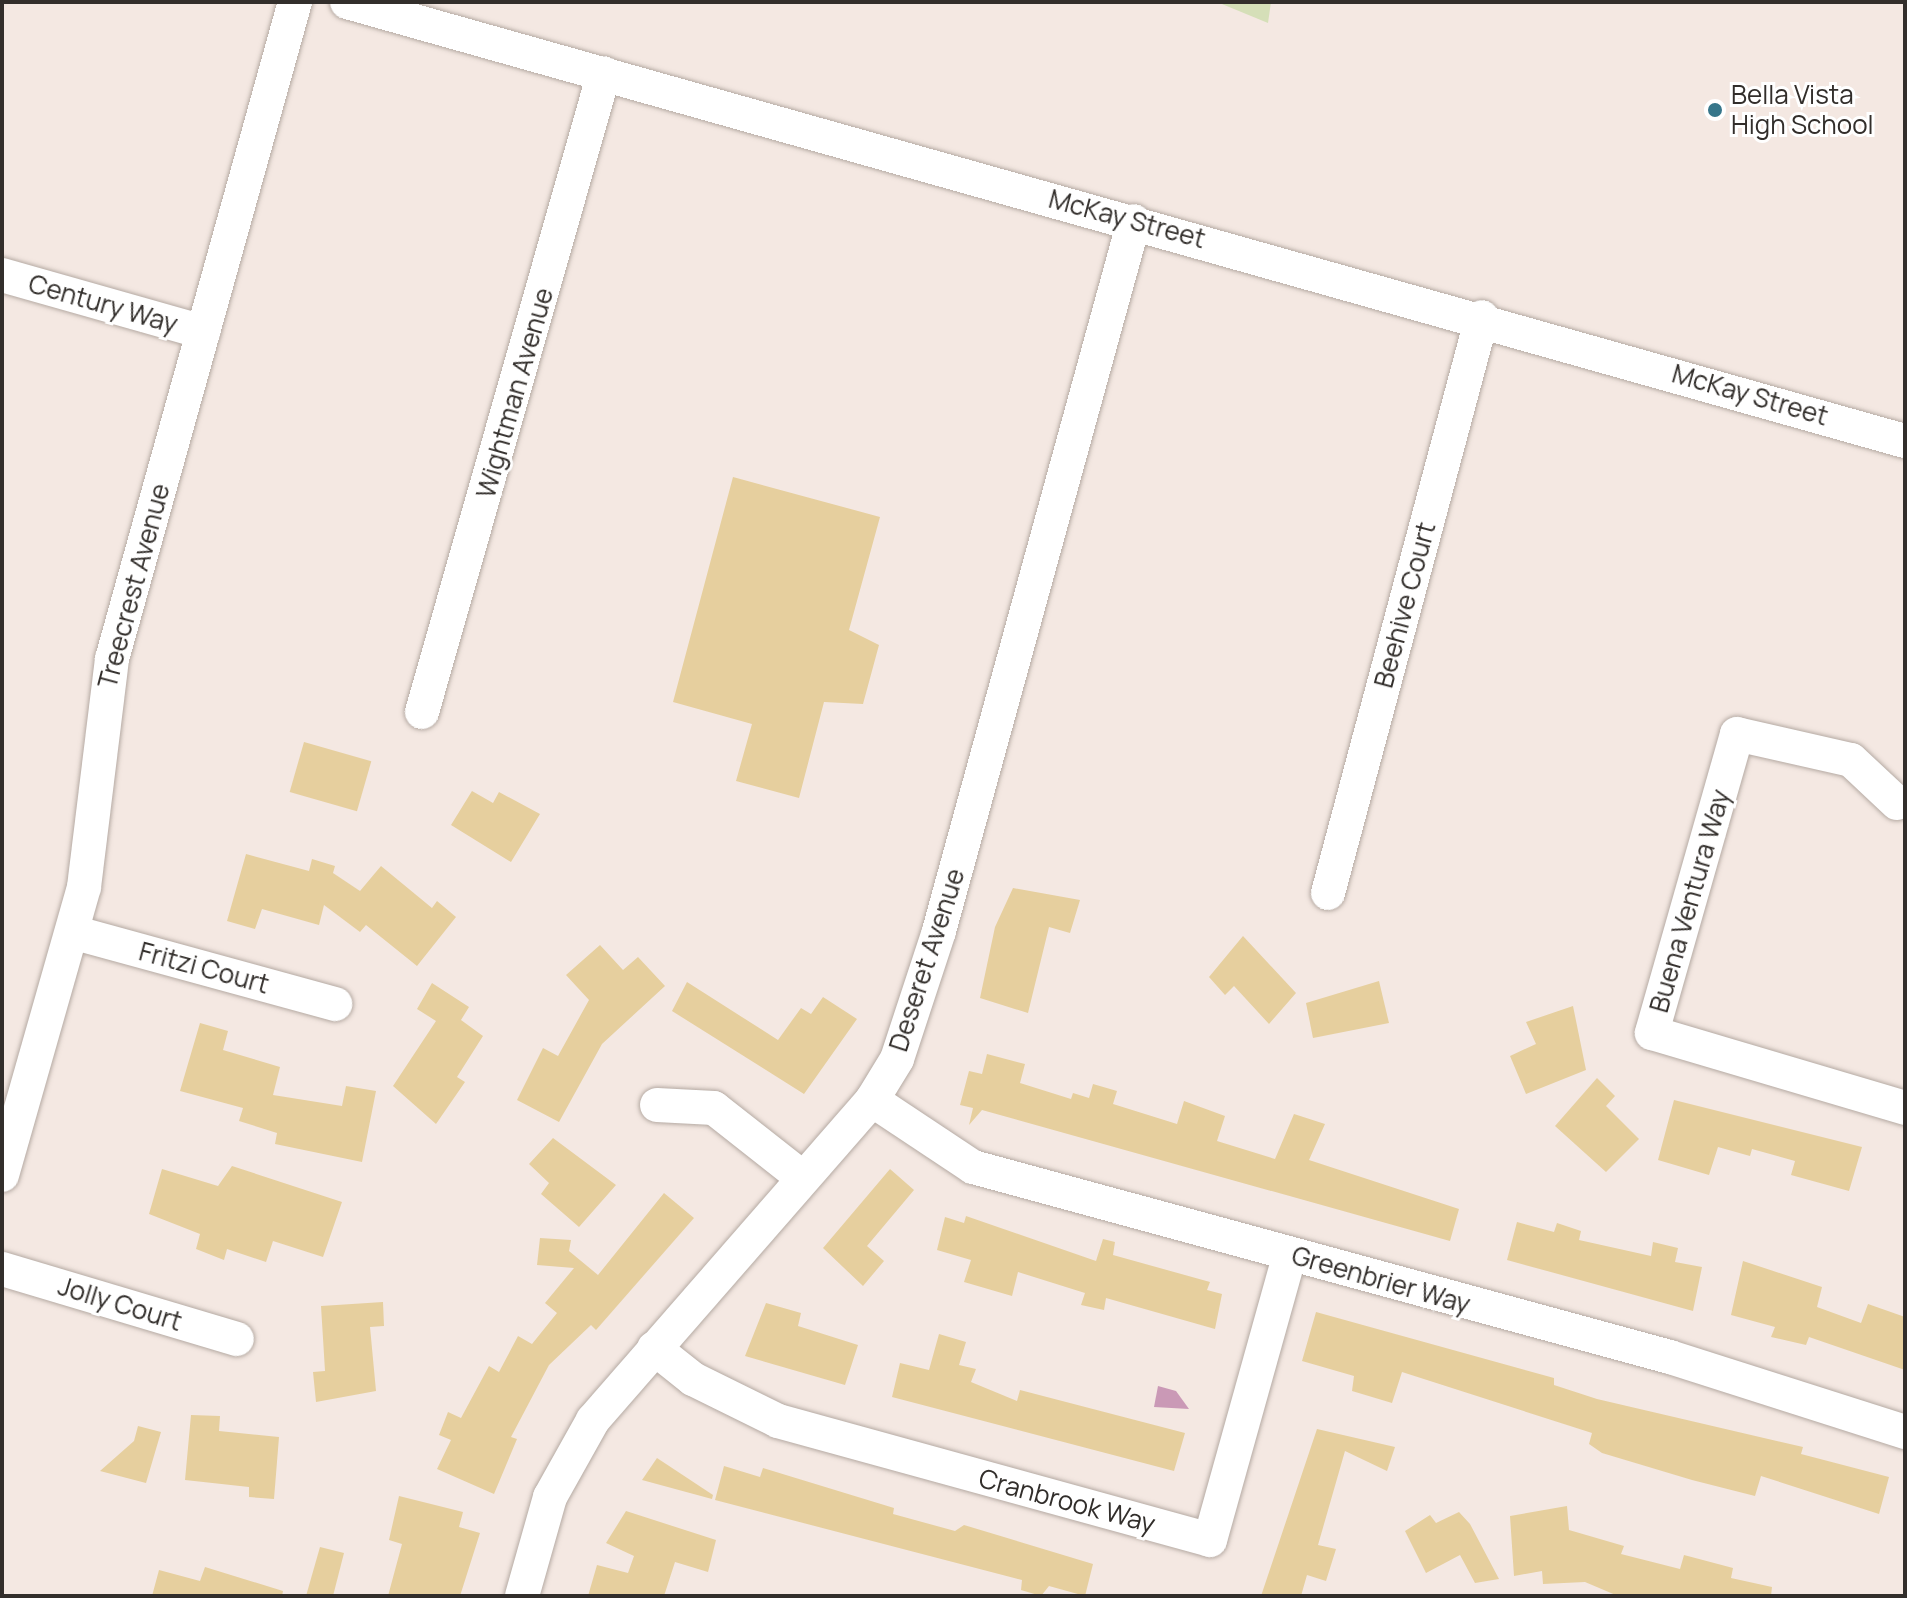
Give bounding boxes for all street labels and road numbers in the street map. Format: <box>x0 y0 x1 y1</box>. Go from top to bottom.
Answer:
street label: McKay Street <box>1045 183 1209 255</box>
street label: Century Way <box>25 268 181 340</box>
street label: Wightman Avenue <box>470 284 560 502</box>
street label: McKay Street <box>1669 358 1831 432</box>
street label: Treecrest Avenue <box>92 480 176 692</box>
street label: Beehive Court <box>1368 519 1442 691</box>
street label: Buena Ventura Way <box>1643 786 1737 1016</box>
street label: Deseret Avenue <box>883 865 971 1055</box>
street label: Fritzi Court <box>136 936 272 1000</box>
street label: Greenbrier Way <box>1288 1240 1474 1320</box>
street label: Jolly Court <box>54 1270 186 1338</box>
street label: Cranbrook Way <box>975 1462 1159 1540</box>

